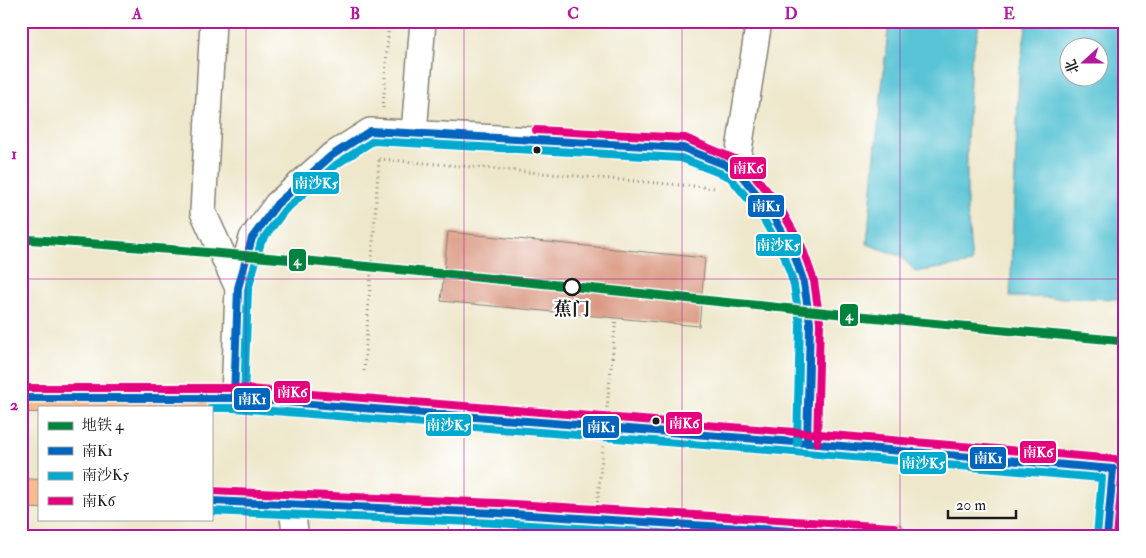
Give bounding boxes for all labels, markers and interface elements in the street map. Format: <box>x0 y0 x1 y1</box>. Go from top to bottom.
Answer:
text: A <box>131 4 143 24</box>
text: B <box>350 4 360 24</box>
text: C <box>567 4 579 24</box>
text: D <box>784 4 798 24</box>
text: E <box>1003 4 1015 24</box>
north arrow <box>1058 38 1108 88</box>
text: 北 <box>1062 57 1083 76</box>
text: 1 <box>11 144 17 164</box>
unlabelled marker <box>532 145 542 155</box>
line badge: 南K6 <box>729 156 767 180</box>
text: 南K6 <box>733 160 764 177</box>
line badge: 南沙K5 <box>292 171 340 195</box>
text: 南沙K5 <box>294 175 339 192</box>
line badge: 南K1 <box>747 194 785 218</box>
text: 南K1 <box>752 198 780 215</box>
line badge: 南沙K5 <box>755 233 802 257</box>
text: 南沙K5 <box>756 237 801 254</box>
line badge: 4 <box>288 248 307 272</box>
text: 4 <box>292 252 302 269</box>
marker: 蕉门 <box>563 278 581 296</box>
place label: 蕉门 <box>554 298 590 321</box>
line badge: 4 <box>839 303 859 327</box>
text: 4 <box>844 307 854 324</box>
line badge: 南K6 <box>273 380 311 404</box>
text: 南K6 <box>277 384 308 401</box>
line badge: 南K1 <box>233 387 271 411</box>
text: 南K1 <box>238 391 266 408</box>
text: 2 <box>10 395 18 415</box>
legend <box>38 406 212 520</box>
line badge: 南K6 <box>665 411 703 435</box>
line badge: 南沙K5 <box>425 413 472 437</box>
line badge: 南K1 <box>582 415 620 439</box>
text: 南K6 <box>669 415 700 432</box>
text: 地铁 4 <box>82 416 124 435</box>
unlabelled marker <box>651 416 661 426</box>
text: 南沙K5 <box>426 417 471 434</box>
text: 南K1 <box>587 419 615 436</box>
line badge: 南K6 <box>1019 440 1057 464</box>
text: 南K1 <box>82 442 113 461</box>
text: 南K6 <box>1023 444 1054 461</box>
line badge: 南K1 <box>969 446 1007 470</box>
text: 南K1 <box>974 450 1002 467</box>
line badge: 南沙K5 <box>899 451 947 475</box>
text: 南沙K5 <box>901 455 946 472</box>
text: 南沙K5 <box>82 466 129 485</box>
scale bar <box>948 488 1016 520</box>
text: 南K6 <box>82 492 116 511</box>
text: 20 m <box>956 496 986 515</box>

